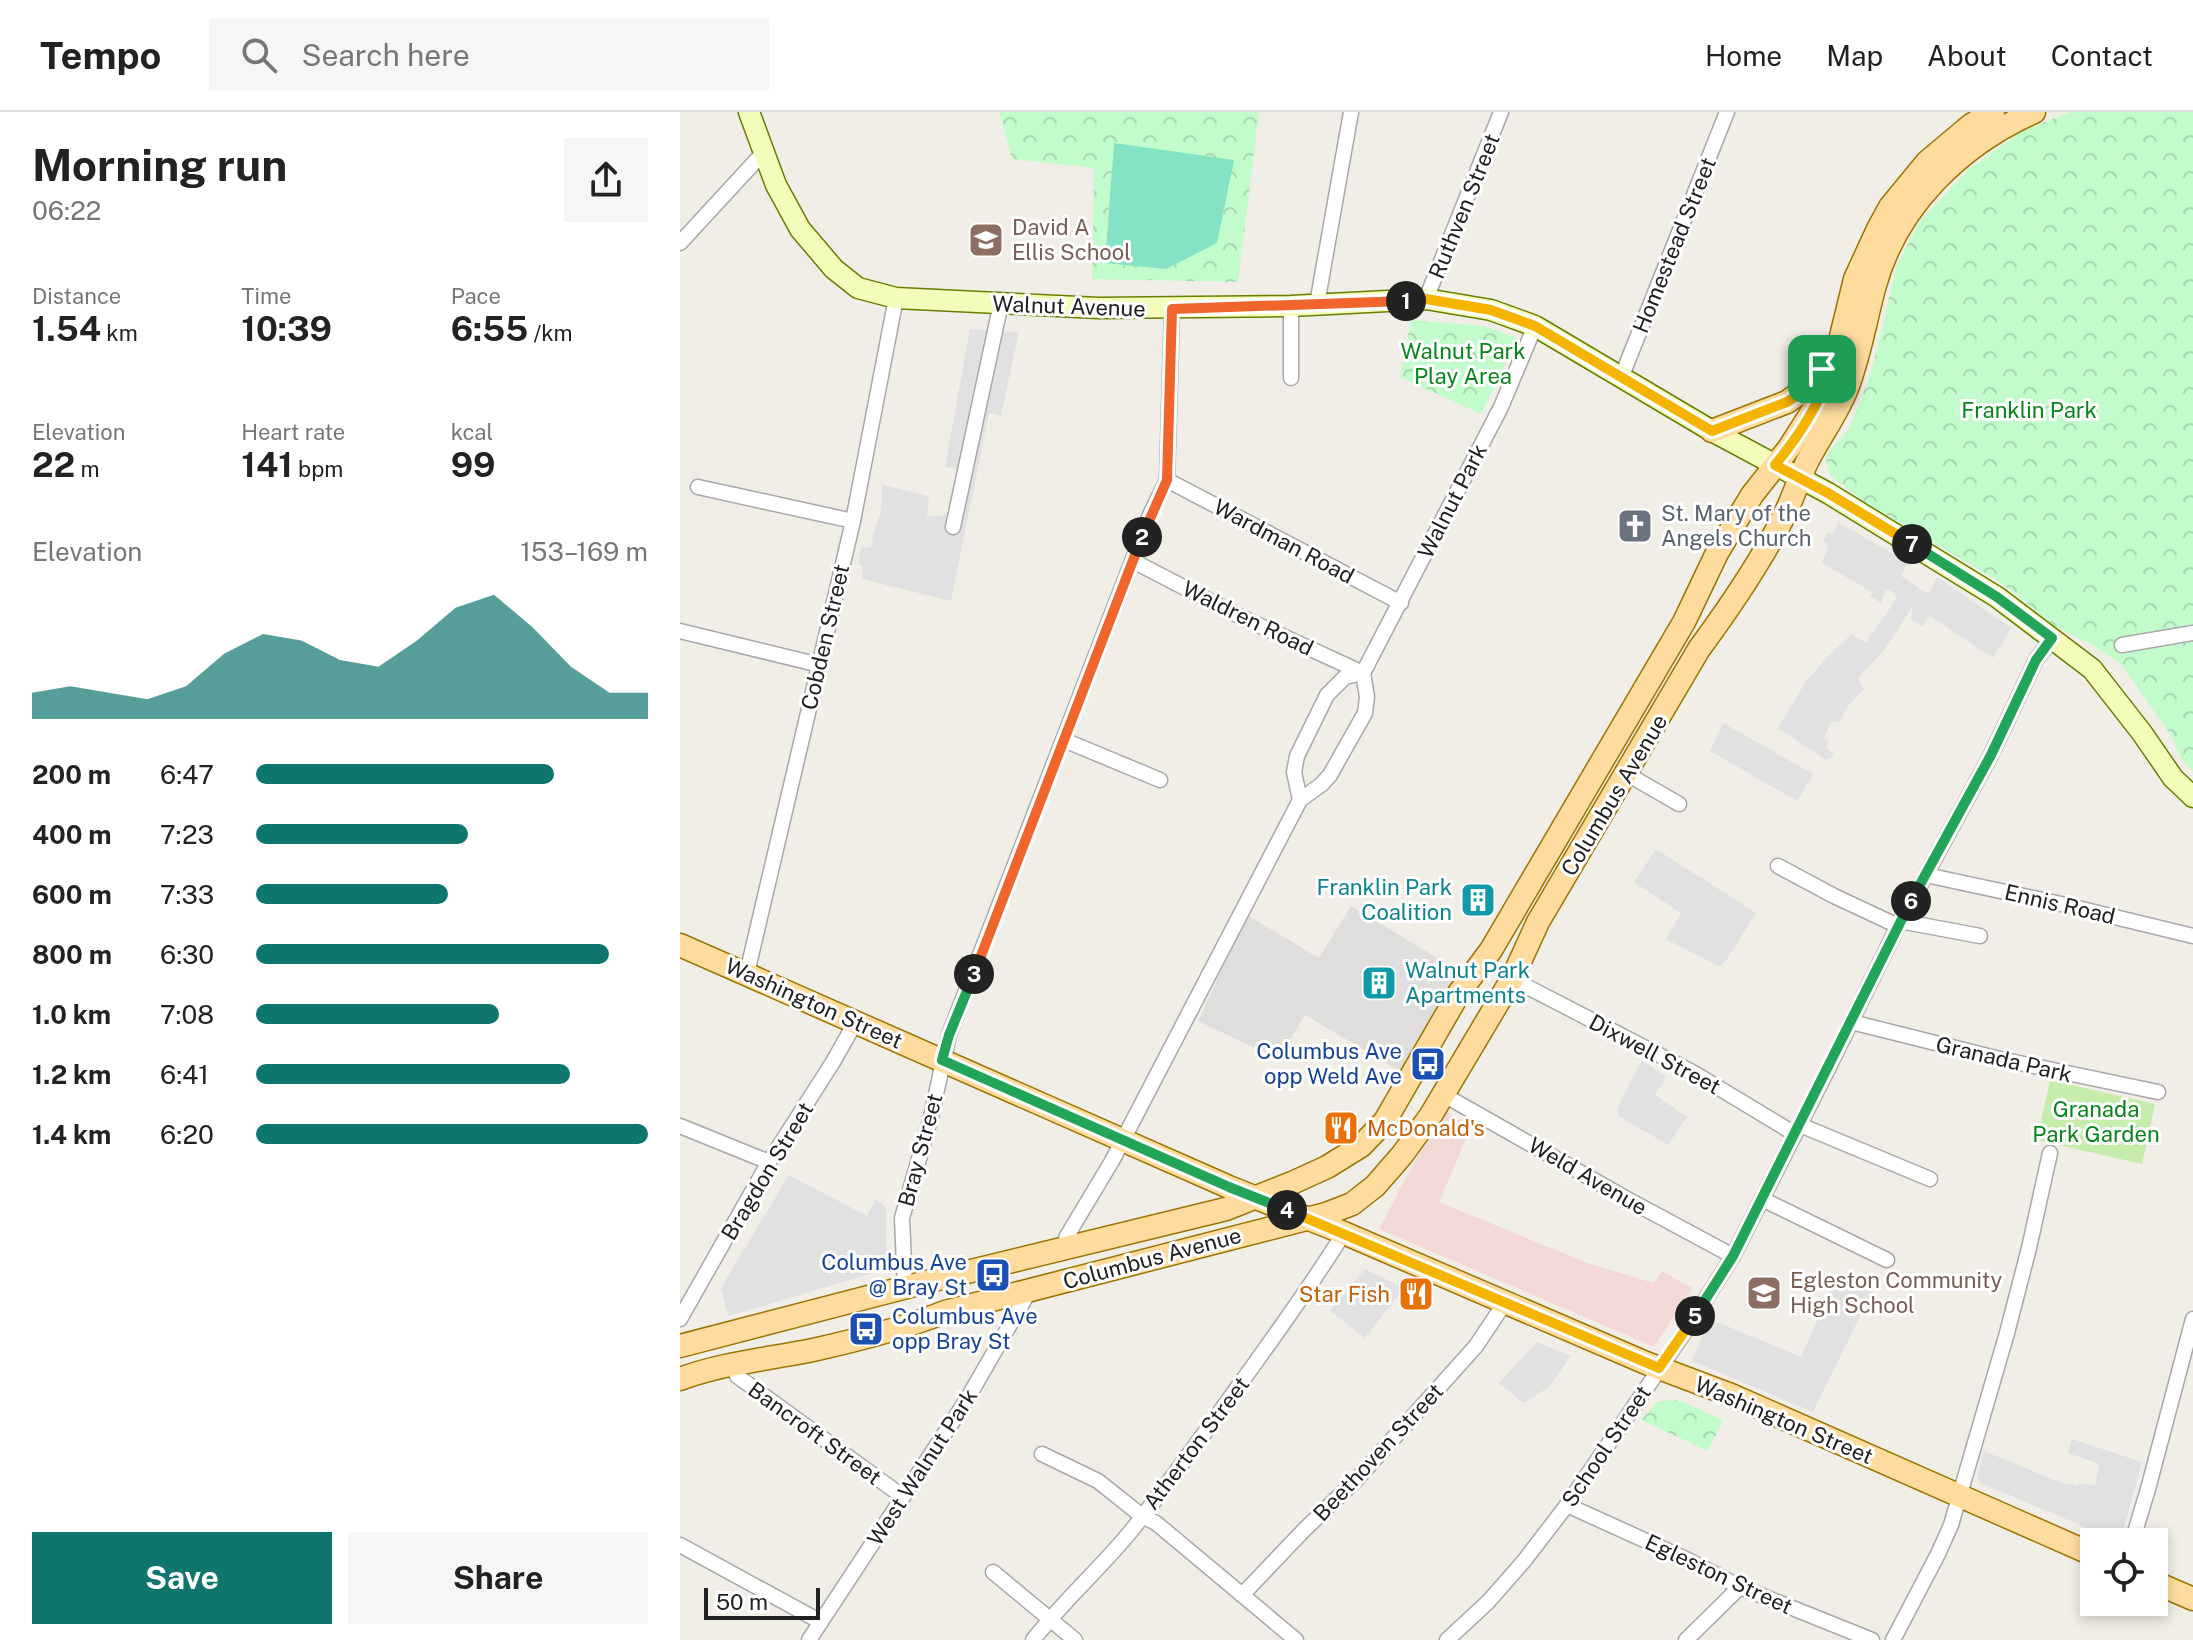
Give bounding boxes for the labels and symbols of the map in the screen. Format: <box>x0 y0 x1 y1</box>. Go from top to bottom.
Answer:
street label: Ruthven Street <box>1423 130 1505 282</box>
street label: Homestead Street <box>1627 153 1721 337</box>
place label: David A Ellis School <box>1012 214 1131 265</box>
school or university icon: David A Ellis School <box>967 221 1005 259</box>
pin: 1 <box>1386 281 1426 321</box>
street label: Walnut Avenue <box>992 290 1146 322</box>
pin <box>1788 335 1856 403</box>
park label: Walnut Park Play Area <box>1400 338 1526 389</box>
park label: Franklin Park <box>1961 397 2097 423</box>
street label: Walnut Park <box>1412 439 1492 563</box>
street label: Wardman Road <box>1209 493 1359 589</box>
place label: St. Mary of the Angels Church <box>1661 500 1812 551</box>
church icon: St. Mary of the Angels Church <box>1616 507 1654 545</box>
pin: 2 <box>1122 517 1162 557</box>
pin: 7 <box>1892 524 1932 564</box>
street label: Cobden Street <box>796 562 854 712</box>
street label: Waldren Road <box>1178 575 1318 661</box>
street label: Columbus Avenue <box>1556 710 1672 880</box>
place label: Franklin Park Coalition <box>1316 874 1452 925</box>
street label: Ennis Road <box>2002 879 2118 929</box>
building icon: Franklin Park Coalition <box>1459 881 1497 919</box>
pin: 6 <box>1891 881 1931 921</box>
street label: Washington Street <box>721 952 907 1054</box>
pin: 3 <box>954 954 994 994</box>
place label: Walnut Park Apartments <box>1405 957 1530 1008</box>
building icon: Walnut Park Apartments <box>1360 964 1398 1002</box>
street label: Dixwell Street <box>1585 1008 1725 1100</box>
street label: Granada Park <box>1933 1031 2075 1087</box>
place label: Columbus Ave opp Weld Ave <box>1256 1038 1402 1089</box>
bus stop icon: Columbus Ave opp Weld Ave <box>1409 1045 1447 1083</box>
street label: Bray Street <box>892 1091 948 1209</box>
park label: Granada Park Garden <box>2032 1096 2160 1147</box>
street label: Bragdon Street <box>716 1097 818 1245</box>
restaurant icon: McDonald's <box>1322 1109 1360 1147</box>
place label: McDonald's <box>1367 1115 1485 1141</box>
street label: Weld Avenue <box>1524 1132 1652 1220</box>
pin: 4 <box>1267 1190 1307 1230</box>
street label: Columbus Avenue <box>1060 1222 1244 1294</box>
place label: Columbus Ave @ Bray St <box>821 1249 967 1300</box>
bus stop icon: Columbus Ave @ Bray St <box>974 1256 1012 1294</box>
place label: Egleston Community High School <box>1790 1267 2002 1318</box>
school or university icon: Egleston Community High School <box>1745 1274 1783 1312</box>
restaurant icon: Star Fish <box>1397 1275 1435 1313</box>
place label: Star Fish <box>1299 1281 1390 1307</box>
pin: 5 <box>1675 1296 1715 1336</box>
place label: Columbus Ave opp Bray St <box>892 1303 1038 1354</box>
bus stop icon: Columbus Ave opp Bray St <box>847 1310 885 1348</box>
street label: Washington Street <box>1691 1371 1877 1469</box>
street label: Atherton Street <box>1138 1372 1254 1514</box>
street label: Bancroft Street <box>743 1376 887 1490</box>
street label: Beethoven Street <box>1308 1378 1448 1526</box>
street label: School Street <box>1556 1381 1656 1511</box>
street label: West Walnut Park <box>862 1384 982 1550</box>
street label: Egleston Street <box>1641 1529 1797 1619</box>
scale bar <box>704 1584 820 1620</box>

